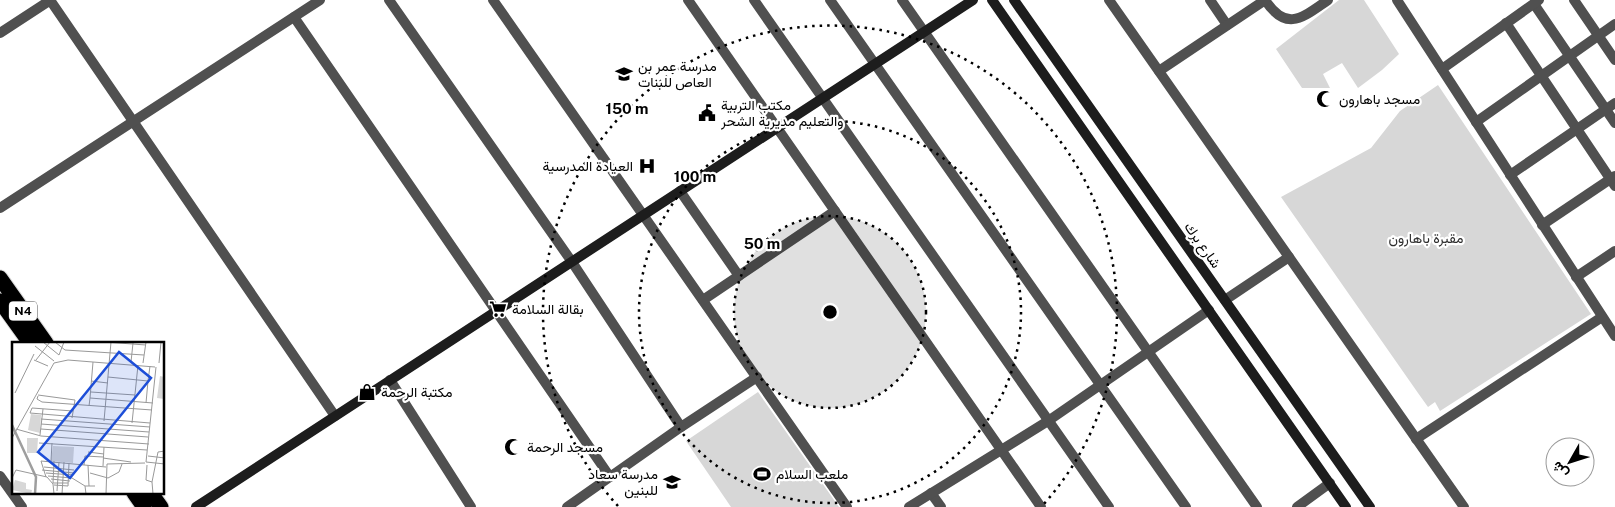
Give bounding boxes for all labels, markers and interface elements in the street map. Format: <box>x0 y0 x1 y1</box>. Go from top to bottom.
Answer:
place label: مدرسة عمر بن العاص للبنات <box>638 58 717 91</box>
school or university icon: مدرسة عمر بن العاص للبنات <box>614 64 634 84</box>
mosque icon: مسجد باهارون <box>1315 89 1335 109</box>
place label: مسجد باهارون <box>1339 91 1420 108</box>
place label: مكتب التربية والتعليم مديرية الشحر <box>720 97 844 130</box>
text: 150 m <box>605 100 649 117</box>
public building icon: مكتب التربية والتعليم مديرية الشحر <box>697 103 717 123</box>
hospital icon: العيادة المدرسية <box>637 156 657 176</box>
place label: العيادة المدرسية <box>543 158 633 175</box>
text: 100 m <box>674 168 716 185</box>
street label: شارع برك <box>1179 219 1225 273</box>
park label: مقبرة باهارون <box>1389 230 1464 247</box>
text: 50 m <box>744 235 780 252</box>
supermarket icon: بقالة السلامة <box>488 299 508 319</box>
place label: بقالة السلامة <box>512 301 584 318</box>
road number: N4 <box>9 302 37 321</box>
centre of rings <box>821 303 839 321</box>
inset map <box>12 342 165 494</box>
shop icon: مكتبة الرحمة <box>357 382 377 402</box>
place label: مكتبة الرحمة <box>381 384 452 401</box>
mosque icon: مسجد الرحمة <box>503 437 523 457</box>
north arrow <box>1545 437 1595 487</box>
place label: مسجد الرحمة <box>527 439 603 456</box>
text: ش <box>1548 458 1572 482</box>
sports icon: ملعب السلام <box>752 464 772 484</box>
place label: مدرسة سعاد للبنين <box>588 466 658 499</box>
place label: ملعب السلام <box>776 466 848 483</box>
school or university icon: مدرسة سعاد للبنين <box>662 472 682 492</box>

